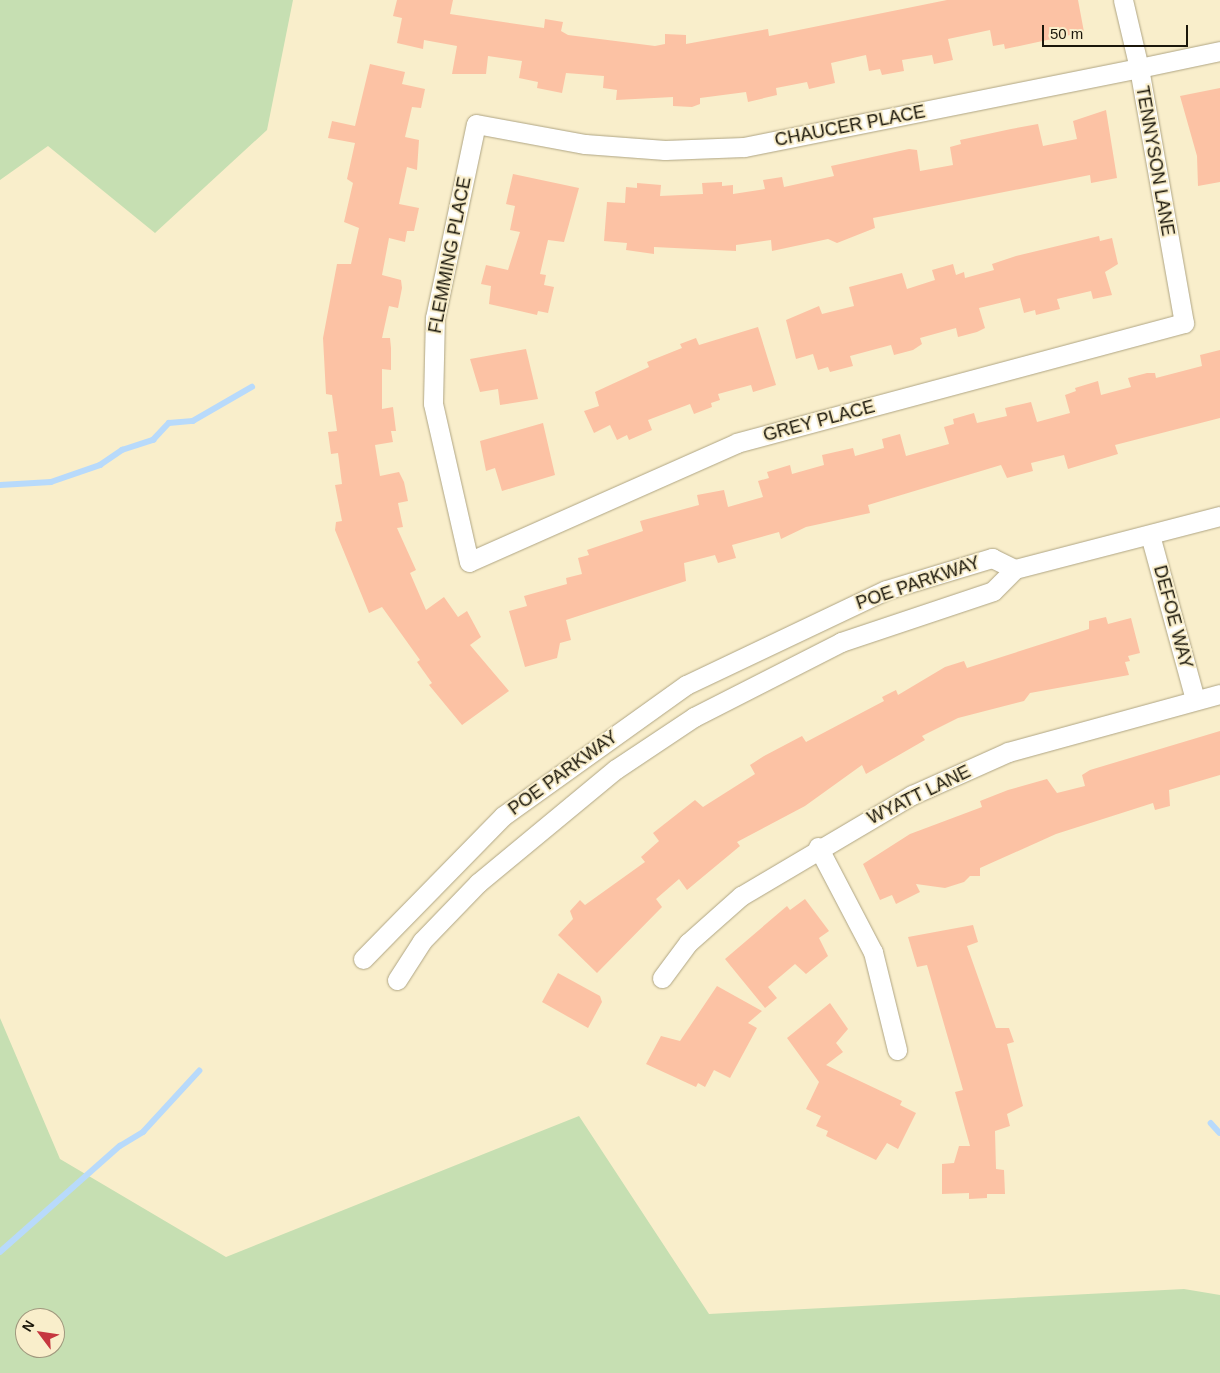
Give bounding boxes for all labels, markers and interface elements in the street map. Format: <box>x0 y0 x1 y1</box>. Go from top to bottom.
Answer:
scale bar <box>1045 15 1191 47</box>
text: 50 m <box>1050 25 1083 42</box>
street label: TENNYSON LANE <box>1131 84 1179 238</box>
street label: CHAUCER PLACE <box>773 101 927 151</box>
street label: FLEMMING PLACE <box>424 175 476 335</box>
street label: GREY PLACE <box>761 396 877 446</box>
street label: POE PARKWAY <box>853 552 983 614</box>
street label: DEFOE WAY <box>1149 563 1197 671</box>
street label: POE PARKWAY <box>504 726 622 820</box>
street label: WYATT LANE <box>864 761 974 829</box>
north arrow <box>15 1308 65 1358</box>
text: N <box>19 1317 37 1334</box>

